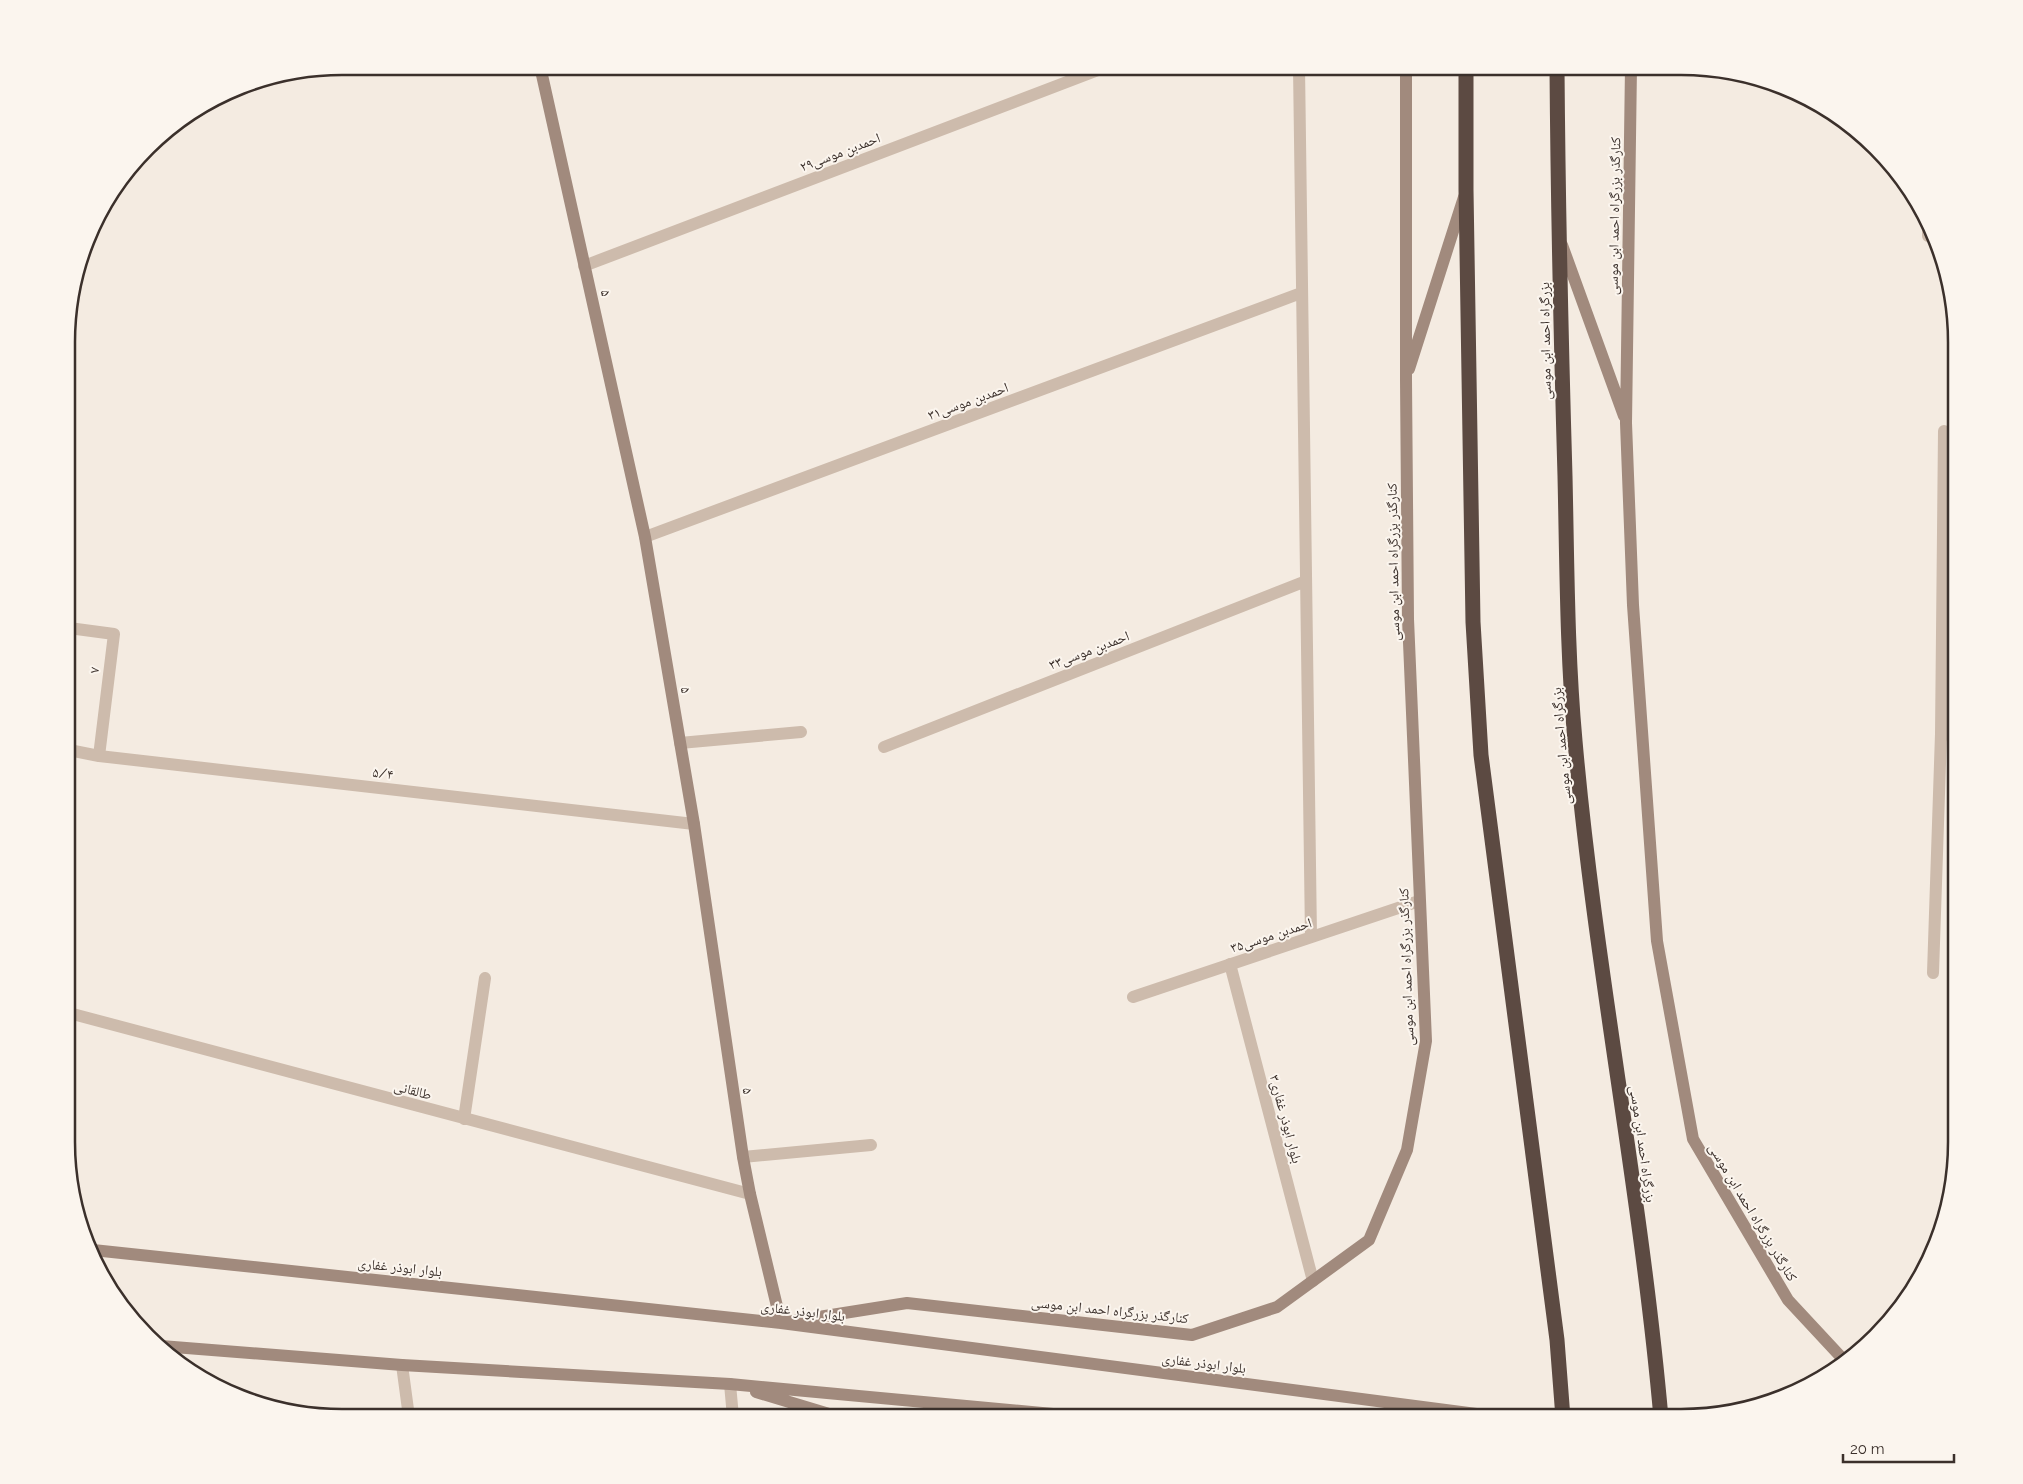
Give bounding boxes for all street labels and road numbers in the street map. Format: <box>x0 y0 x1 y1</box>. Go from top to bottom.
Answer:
street label: ۲۹احمدبن موسی <box>798 129 883 176</box>
street label: کنارگذر بزرگراه احمد ابن موسی <box>1605 137 1624 295</box>
street label: بزرگراه احمد ابن موسی <box>1536 282 1555 400</box>
street label: ۵ <box>597 288 615 298</box>
street label: ۳۱احمدبن موسی <box>926 379 1011 424</box>
street label: کنارگذر بزرگراه احمد ابن موسی <box>1384 483 1403 641</box>
street label: ۳۳احمدبن موسی <box>1047 627 1132 674</box>
street label: ۷ <box>86 666 102 674</box>
street label: ۵ <box>678 686 694 694</box>
street label: بزرگراه احمد ابن موسی <box>1548 686 1575 805</box>
street label: ۵/۴ <box>372 764 394 782</box>
street label: کنارگذر بزرگراه احمد ابن موسی <box>1395 887 1418 1046</box>
street label: ۳۵احمدبن موسی <box>1228 914 1314 957</box>
street label: بلوار ابوذر غفاری۳ <box>1266 1073 1306 1165</box>
street label: طالقانی <box>392 1077 434 1104</box>
street label: بزرگراه احمد ابن موسی <box>1626 1084 1659 1204</box>
street label: ۵ <box>740 1087 756 1095</box>
street label: کنارگذر بزرگراه احمد ابن موسی <box>1705 1140 1801 1285</box>
street label: بلوار ابوذر غفاری <box>357 1255 443 1280</box>
street label: کنارگذر بزرگراه احمد ابن موسی <box>1030 1294 1190 1327</box>
street label: بلوار ابوذر غفاری <box>760 1298 846 1325</box>
street label: بلوار ابوذر غفاری <box>1161 1350 1247 1377</box>

